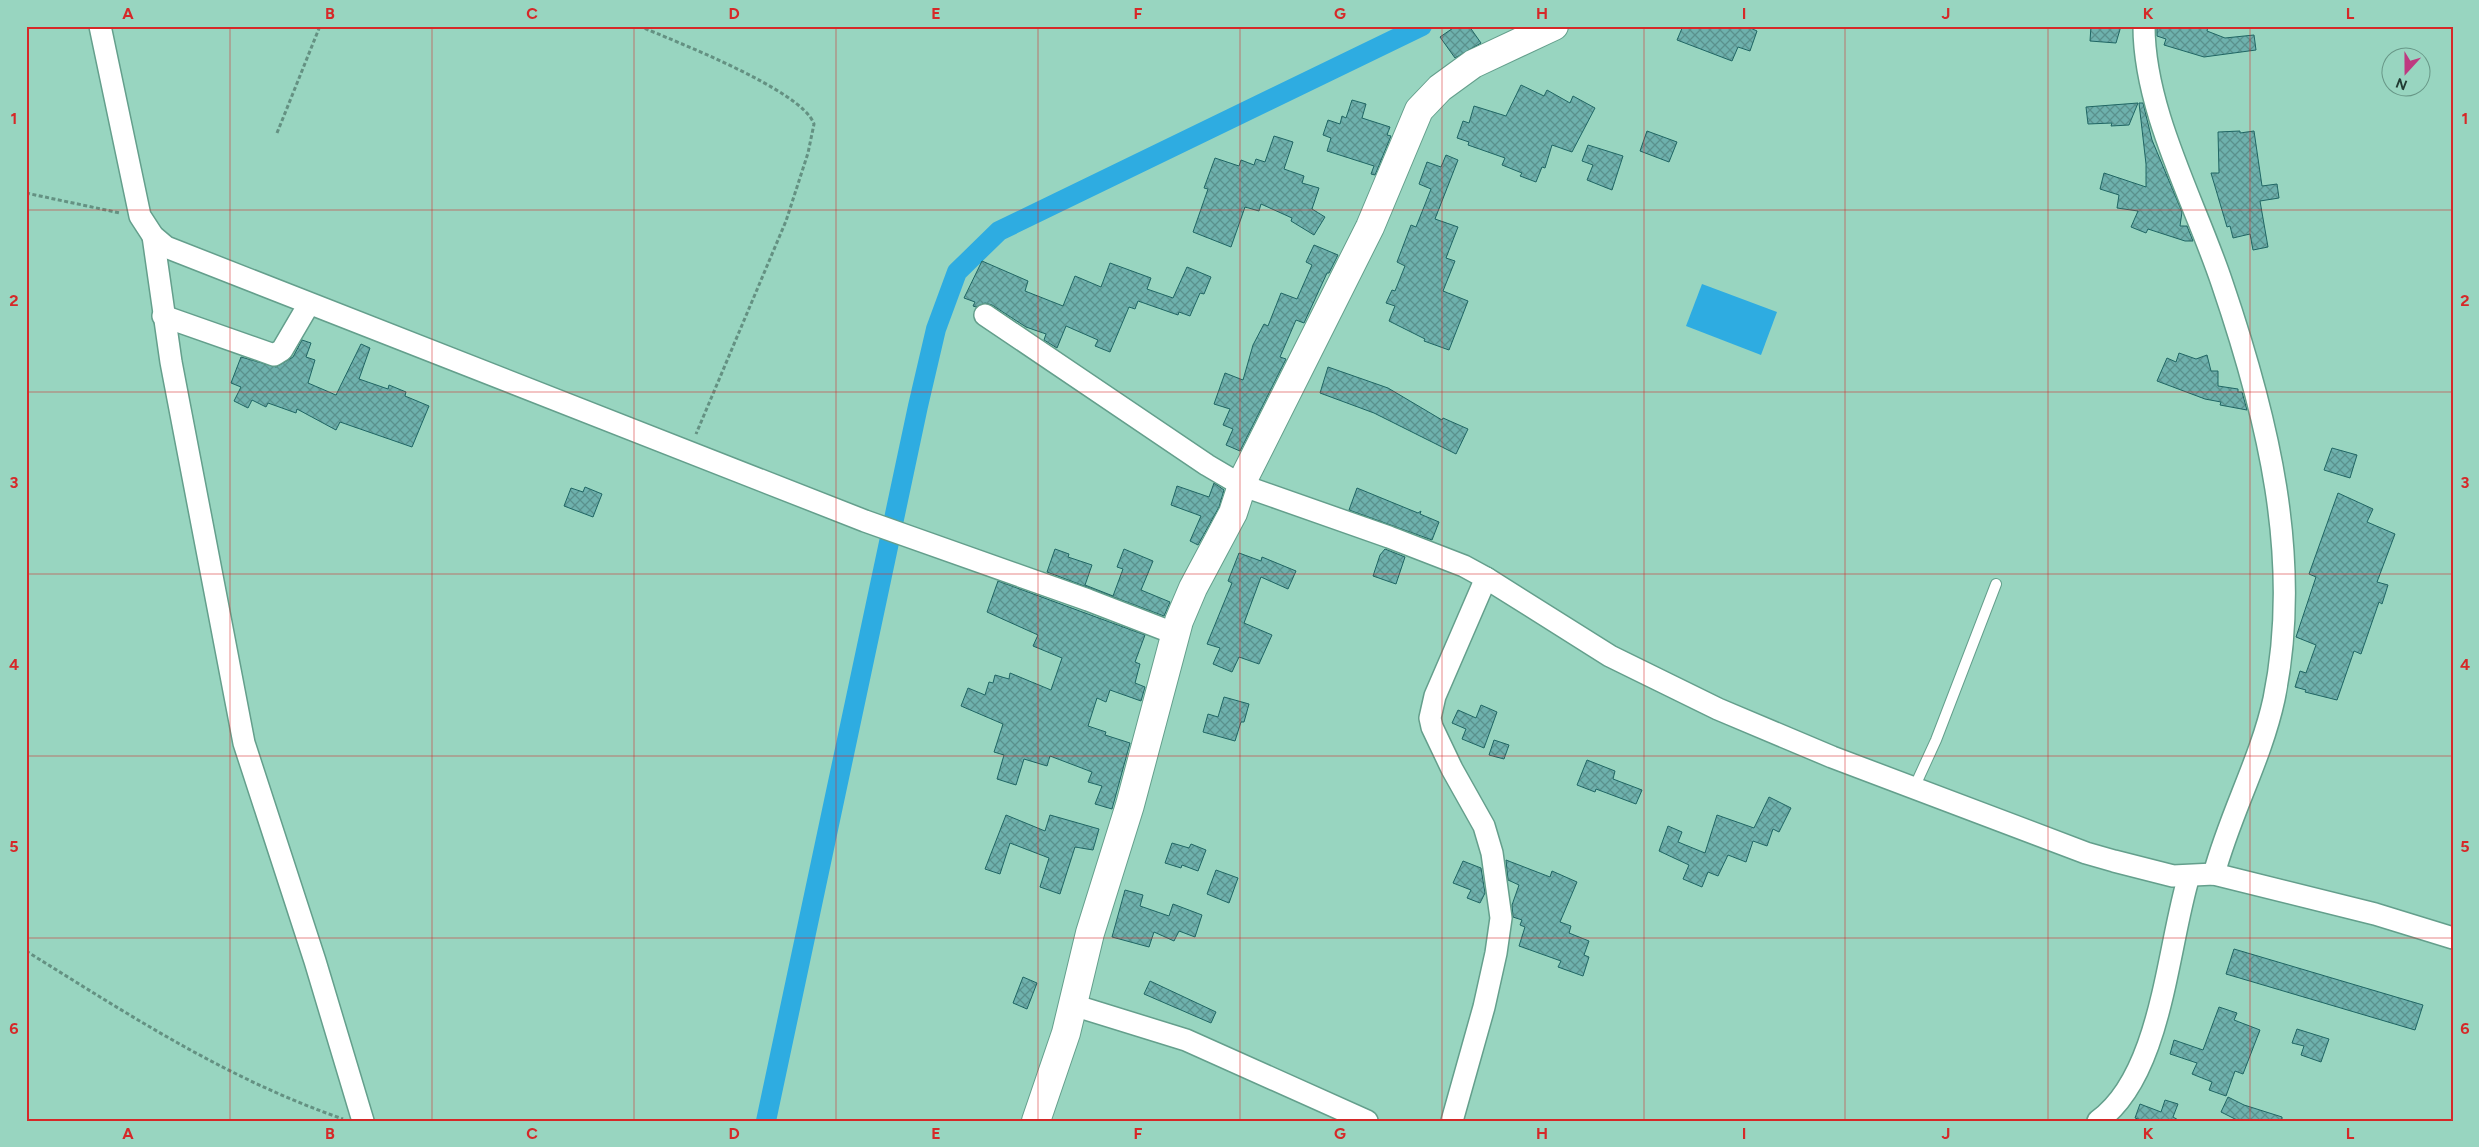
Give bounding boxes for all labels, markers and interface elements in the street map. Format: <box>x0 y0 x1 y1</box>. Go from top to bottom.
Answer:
text: A <box>122 4 134 23</box>
text: B <box>325 4 335 23</box>
text: C <box>526 4 538 23</box>
text: D <box>728 4 740 23</box>
text: E <box>931 4 941 23</box>
text: F <box>1134 4 1143 23</box>
text: G <box>1334 4 1346 23</box>
text: H <box>1536 4 1548 23</box>
text: I <box>1742 4 1746 23</box>
text: J <box>1942 4 1950 23</box>
text: K <box>2143 4 2154 23</box>
text: L <box>2346 4 2355 23</box>
north arrow <box>2382 48 2432 98</box>
text: N <box>2393 74 2410 94</box>
text: 1 <box>11 109 17 128</box>
text: 1 <box>2462 109 2468 128</box>
text: 2 <box>9 291 19 310</box>
text: 2 <box>2460 291 2470 310</box>
text: 3 <box>10 473 19 492</box>
text: 3 <box>2461 473 2470 492</box>
text: 4 <box>9 655 19 674</box>
text: 4 <box>2460 655 2470 674</box>
text: 5 <box>9 837 19 856</box>
text: 5 <box>2460 837 2470 856</box>
text: 6 <box>9 1019 19 1038</box>
text: 6 <box>2460 1019 2470 1038</box>
text: A <box>122 1124 134 1143</box>
text: B <box>325 1124 335 1143</box>
text: C <box>526 1124 538 1143</box>
text: D <box>728 1124 740 1143</box>
text: E <box>931 1124 941 1143</box>
text: F <box>1134 1124 1143 1143</box>
text: G <box>1334 1124 1346 1143</box>
text: H <box>1536 1124 1548 1143</box>
text: I <box>1742 1124 1746 1143</box>
text: J <box>1942 1124 1950 1143</box>
text: K <box>2143 1124 2154 1143</box>
text: L <box>2346 1124 2355 1143</box>

